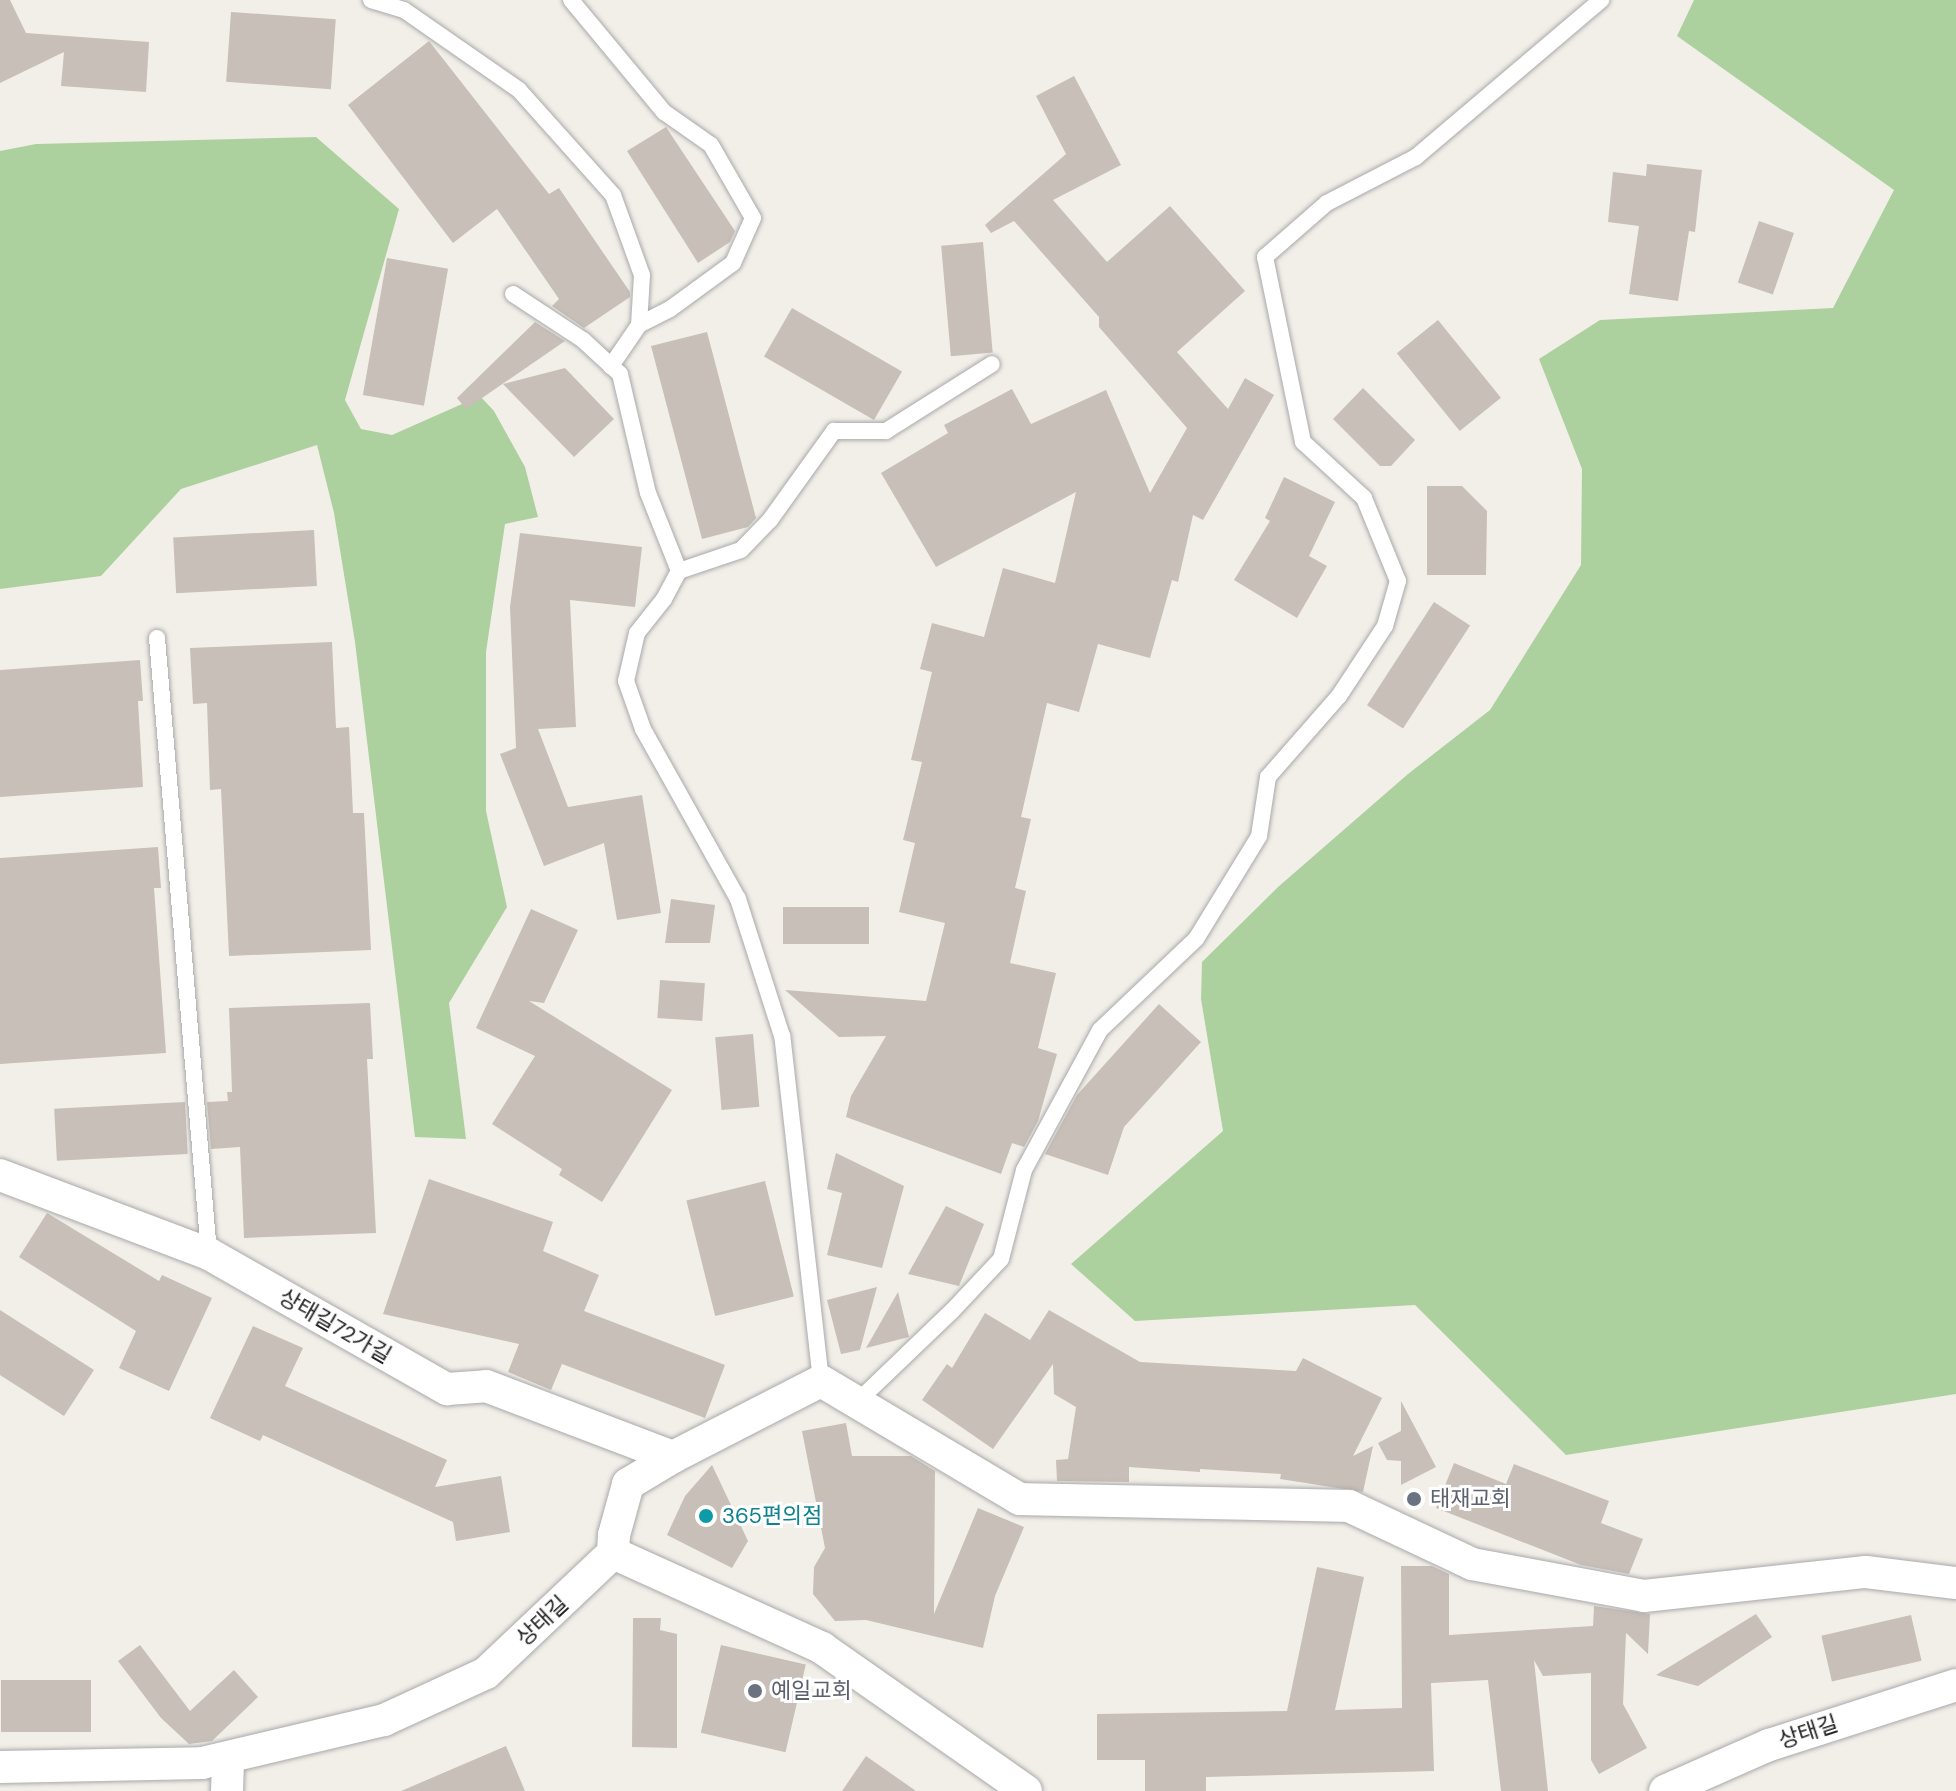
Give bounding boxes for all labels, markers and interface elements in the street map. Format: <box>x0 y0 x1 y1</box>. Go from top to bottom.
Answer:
street label: 상태길72가길 <box>274 1283 396 1369</box>
place label: 태재교회 <box>1430 1486 1511 1512</box>
marker: 태재교회 <box>1405 1490 1423 1508</box>
place label: 365편의점 <box>722 1503 823 1529</box>
marker: 365편의점 <box>697 1507 715 1525</box>
street label: 상태길 <box>511 1591 573 1651</box>
place label: 예일교회 <box>771 1678 852 1704</box>
marker: 예일교회 <box>746 1682 764 1700</box>
street label: 상태길 <box>1775 1710 1841 1754</box>

